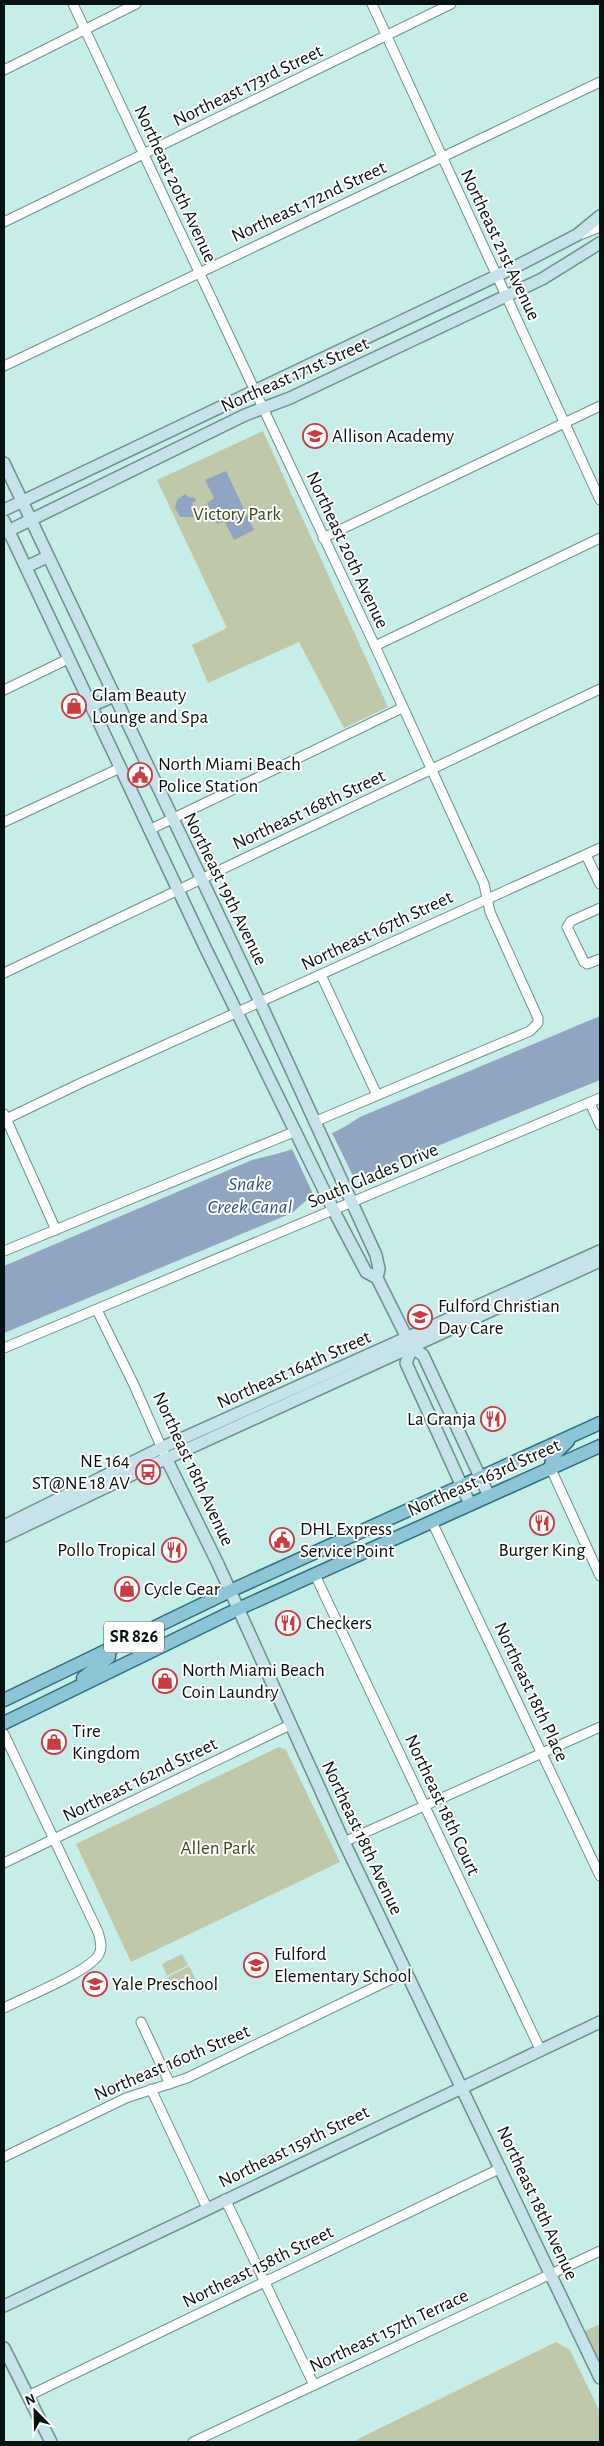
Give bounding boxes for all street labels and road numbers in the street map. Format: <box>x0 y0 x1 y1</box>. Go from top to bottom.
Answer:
street label: Northeast 173rd Street <box>170 42 326 130</box>
street label: Northeast 20th Avenue <box>130 103 220 265</box>
street label: Northeast 172nd Street <box>229 158 389 246</box>
street label: Northeast 21st Avenue <box>457 166 543 324</box>
street label: Northeast 171st Street <box>218 334 372 416</box>
street label: Northeast 20th Avenue <box>302 469 392 631</box>
street label: Northeast 168th Street <box>230 766 388 854</box>
street label: Northeast 19th Avenue <box>180 810 270 968</box>
street label: Northeast 167th Street <box>298 888 456 974</box>
street label: South Glades Drive <box>305 1140 441 1212</box>
street label: Northeast 164th Street <box>214 1328 374 1412</box>
street label: Northeast 18th Avenue <box>149 1389 237 1549</box>
street label: Northeast 163rd Street <box>405 1436 563 1520</box>
street label: Northeast 18th Place <box>490 1619 572 1765</box>
road number: SR 826 <box>104 1621 164 1652</box>
street label: Northeast 18th Court <box>401 1732 483 1878</box>
street label: Northeast 162nd Street <box>60 1734 220 1826</box>
street label: Northeast 18th Avenue <box>318 1758 406 1918</box>
street label: Northeast 160th Street <box>91 2022 253 2104</box>
street label: Northeast 159th Street <box>216 2102 372 2192</box>
street label: Northeast 18th Avenue <box>493 2123 581 2283</box>
street label: Northeast 158th Street <box>180 2222 336 2312</box>
street label: Northeast 157th Terrace <box>307 2286 471 2376</box>

